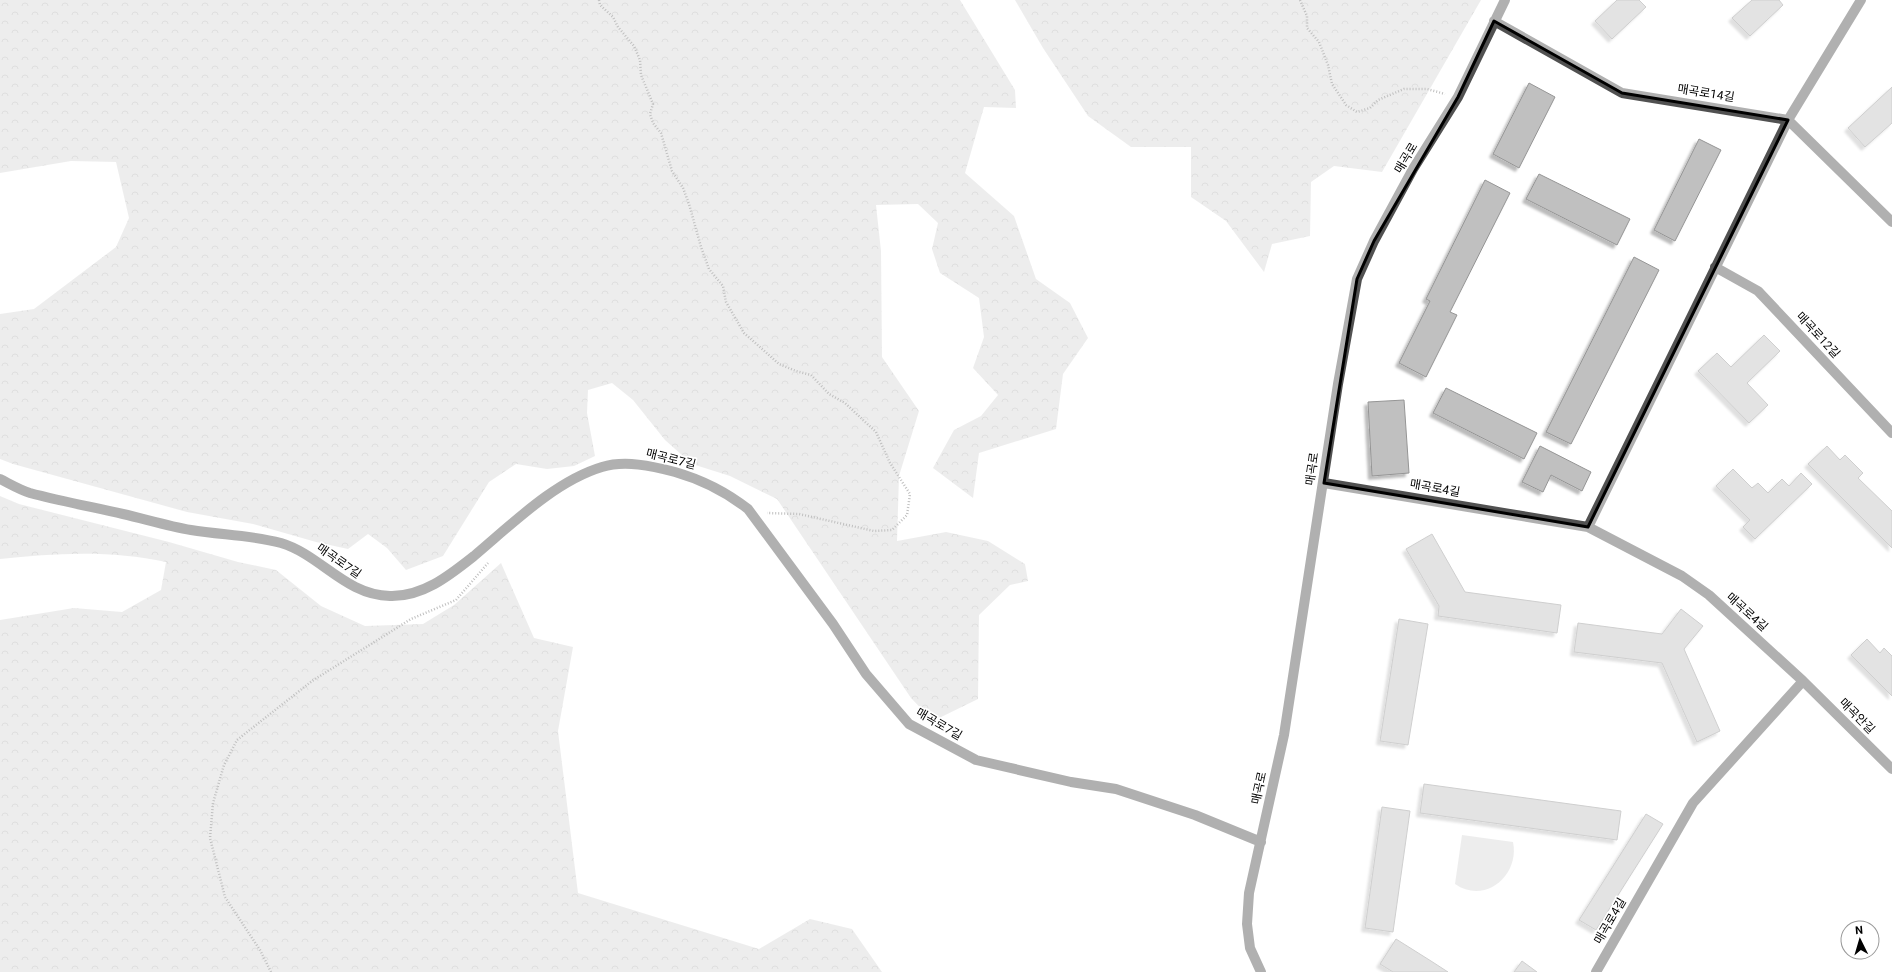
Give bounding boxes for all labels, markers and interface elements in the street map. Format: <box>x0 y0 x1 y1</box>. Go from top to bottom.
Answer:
street label: 매곡로14길 <box>1676 82 1736 104</box>
street label: 매곡로 <box>1391 140 1421 176</box>
street label: 매곡로12길 <box>1793 309 1843 361</box>
street label: 매곡로7길 <box>645 446 697 472</box>
street label: 매곡로 <box>1303 452 1321 486</box>
street label: 매곡로4길 <box>1409 477 1461 499</box>
street label: 매곡로7길 <box>314 541 364 581</box>
street label: 매곡로4길 <box>1723 590 1771 634</box>
street label: 매곡안길 <box>1836 695 1878 737</box>
street label: 매곡로7길 <box>913 705 965 743</box>
street label: 매곡로 <box>1249 770 1269 806</box>
street label: 매곡로4길 <box>1591 895 1629 947</box>
north arrow <box>1840 920 1880 960</box>
text: N <box>1855 924 1864 937</box>

